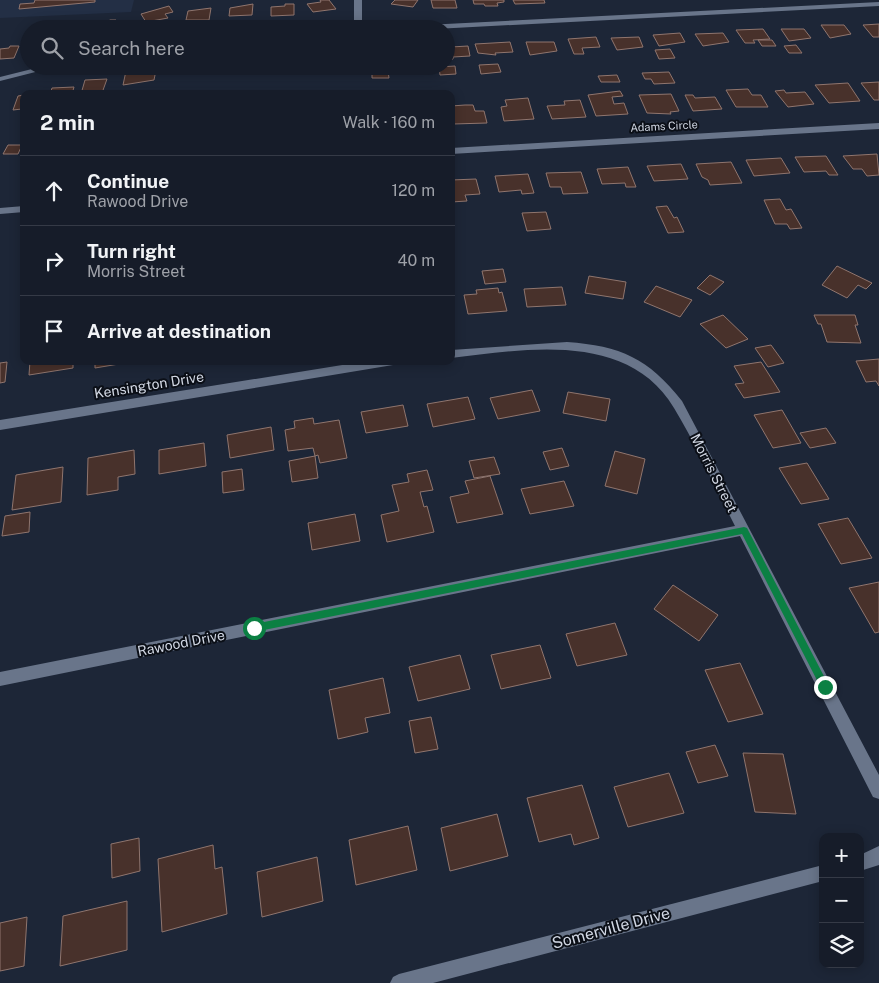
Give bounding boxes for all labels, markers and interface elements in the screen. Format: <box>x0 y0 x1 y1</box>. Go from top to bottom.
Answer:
search box <box>20 20 455 75</box>
icon: search <box>38 34 66 62</box>
text: Search here <box>78 37 185 59</box>
text: 2 min <box>40 110 95 135</box>
text: Walk · 160 m <box>343 113 435 132</box>
street label: Adams Circle <box>630 118 698 134</box>
text: Continue <box>87 170 169 192</box>
icon: ahead <box>40 177 68 205</box>
text: 120 m <box>391 181 435 200</box>
text: Rawood Drive <box>87 192 188 211</box>
text: Turn right <box>87 240 176 262</box>
icon: right <box>40 247 68 275</box>
text: 40 m <box>397 251 435 270</box>
text: Morris Street <box>87 262 185 281</box>
icon: arrive <box>40 317 68 345</box>
text: Arrive at destination <box>87 320 271 342</box>
street label: Kensington Drive <box>93 368 205 402</box>
street label: Morris Street <box>687 431 741 515</box>
route start <box>243 617 266 640</box>
street label: Rawood Drive <box>136 627 226 659</box>
route end <box>814 676 837 699</box>
map controls <box>819 833 864 968</box>
button: + <box>819 833 864 878</box>
button: − <box>819 878 864 923</box>
street label: Somerville Drive <box>550 903 672 953</box>
button: layers <box>819 923 864 968</box>

